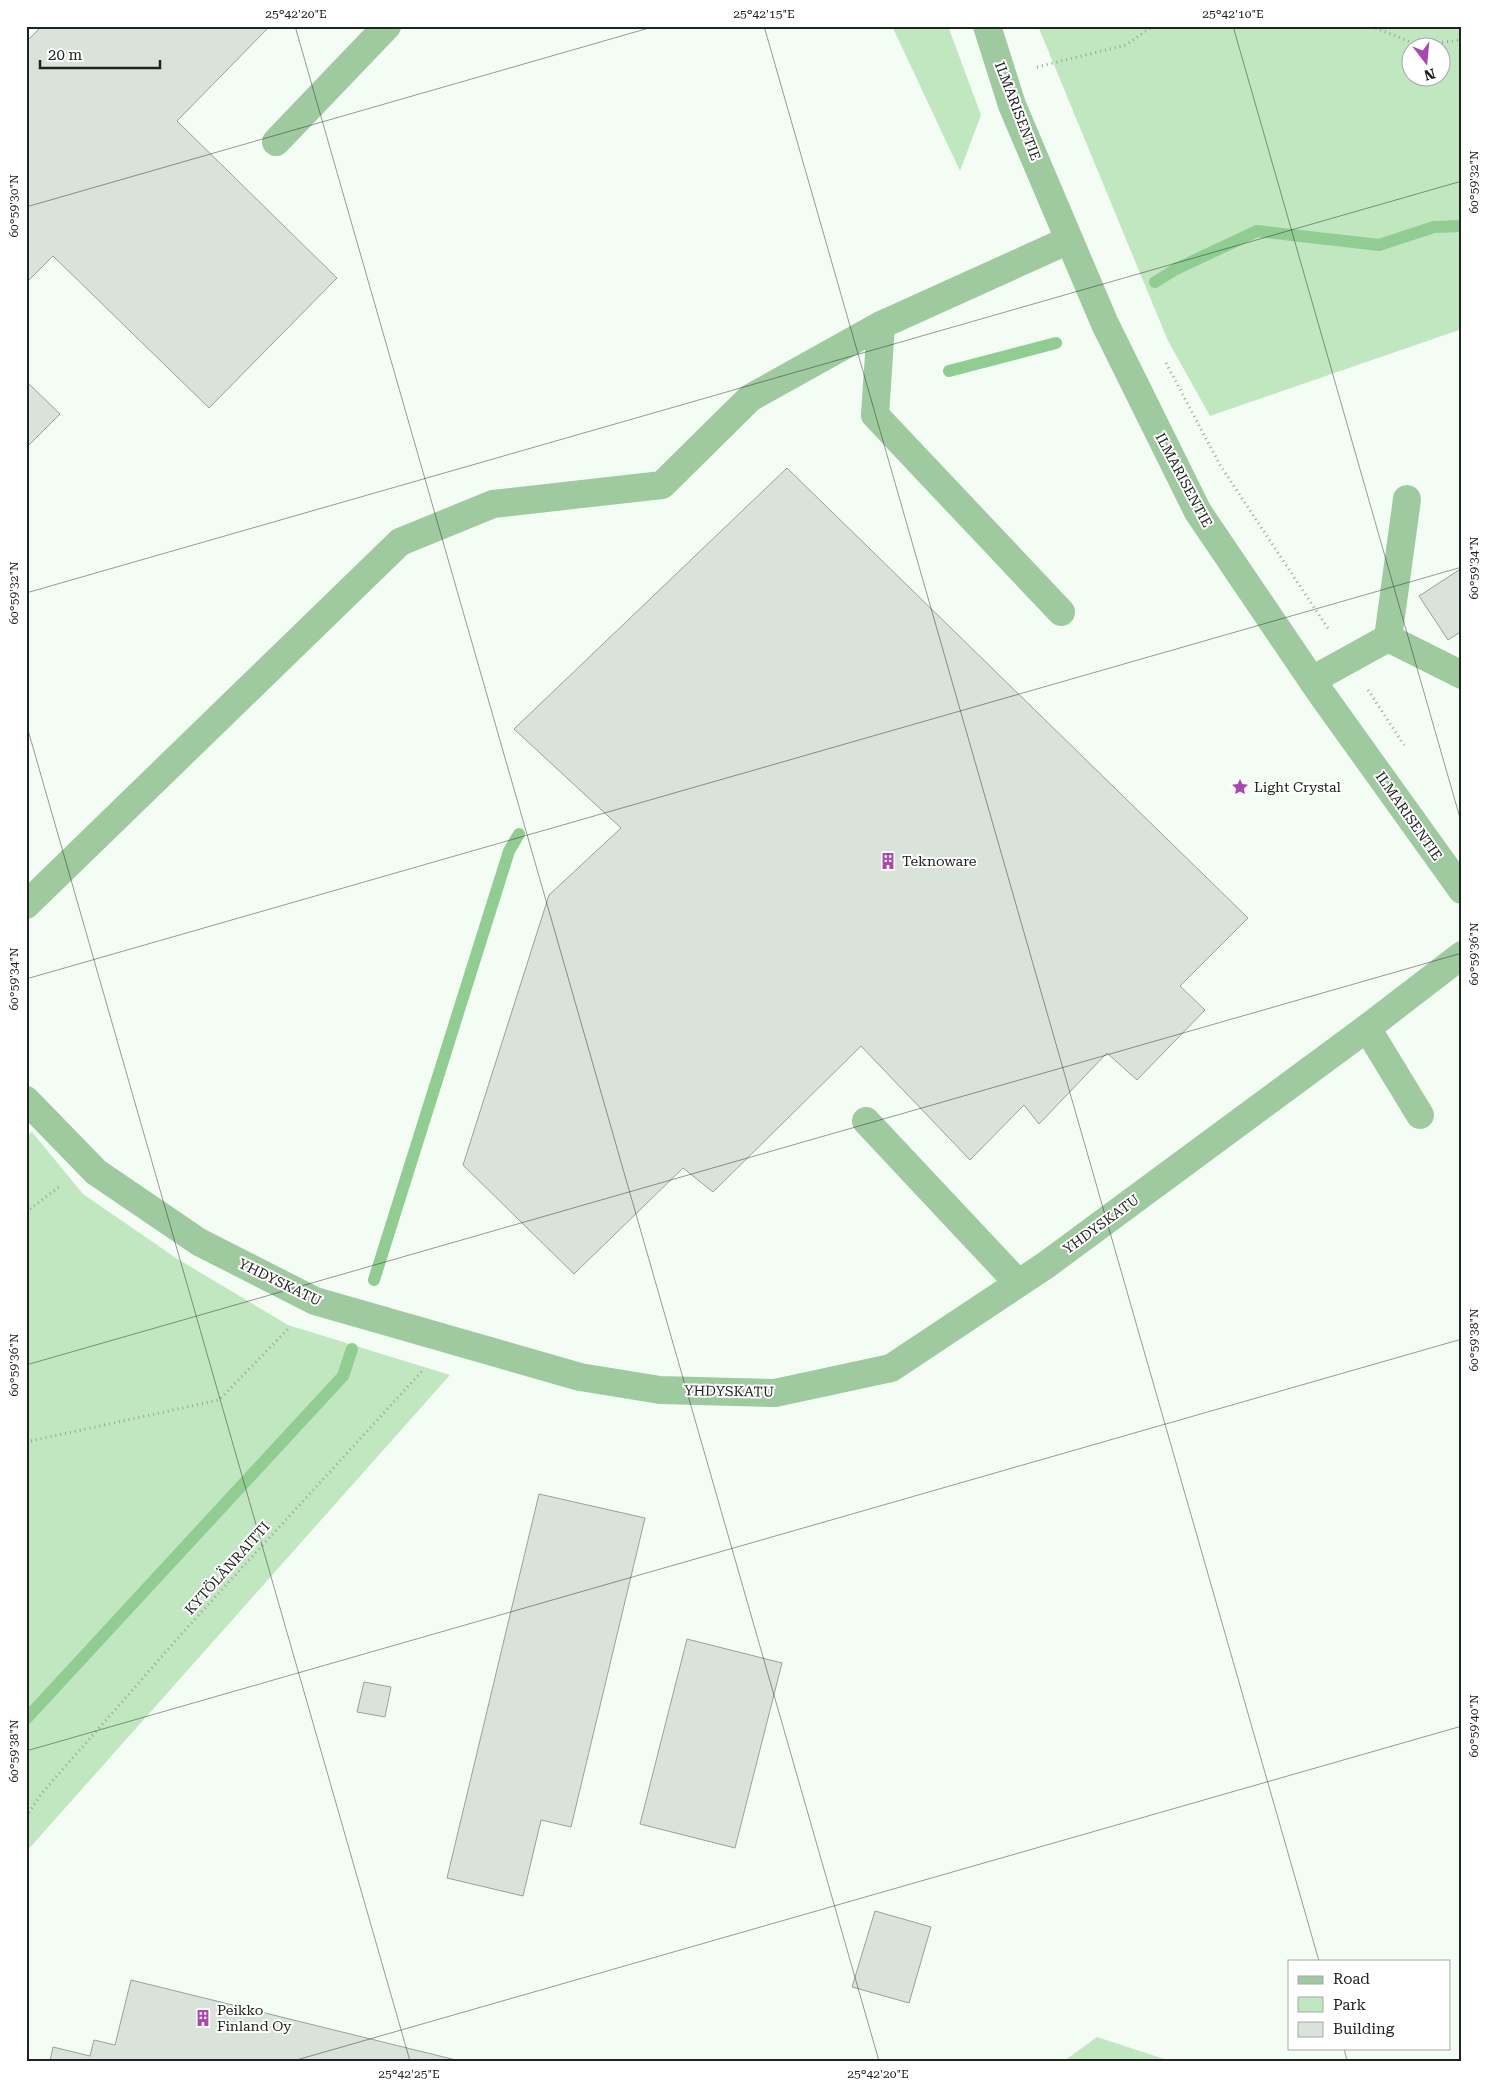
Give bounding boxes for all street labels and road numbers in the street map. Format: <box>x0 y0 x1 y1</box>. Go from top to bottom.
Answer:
street label: ILMARISENTIE <box>992 59 1044 163</box>
street label: ILMARISENTIE <box>1152 430 1216 530</box>
street label: ILMARISENTIE <box>1372 769 1446 863</box>
street label: YHDYSKATU <box>1060 1191 1142 1257</box>
street label: YHDYSKATU <box>236 1255 324 1309</box>
street label: YHDYSKATU <box>684 1382 774 1400</box>
street label: KYTÖLÄNRAITTI <box>181 1519 273 1617</box>

